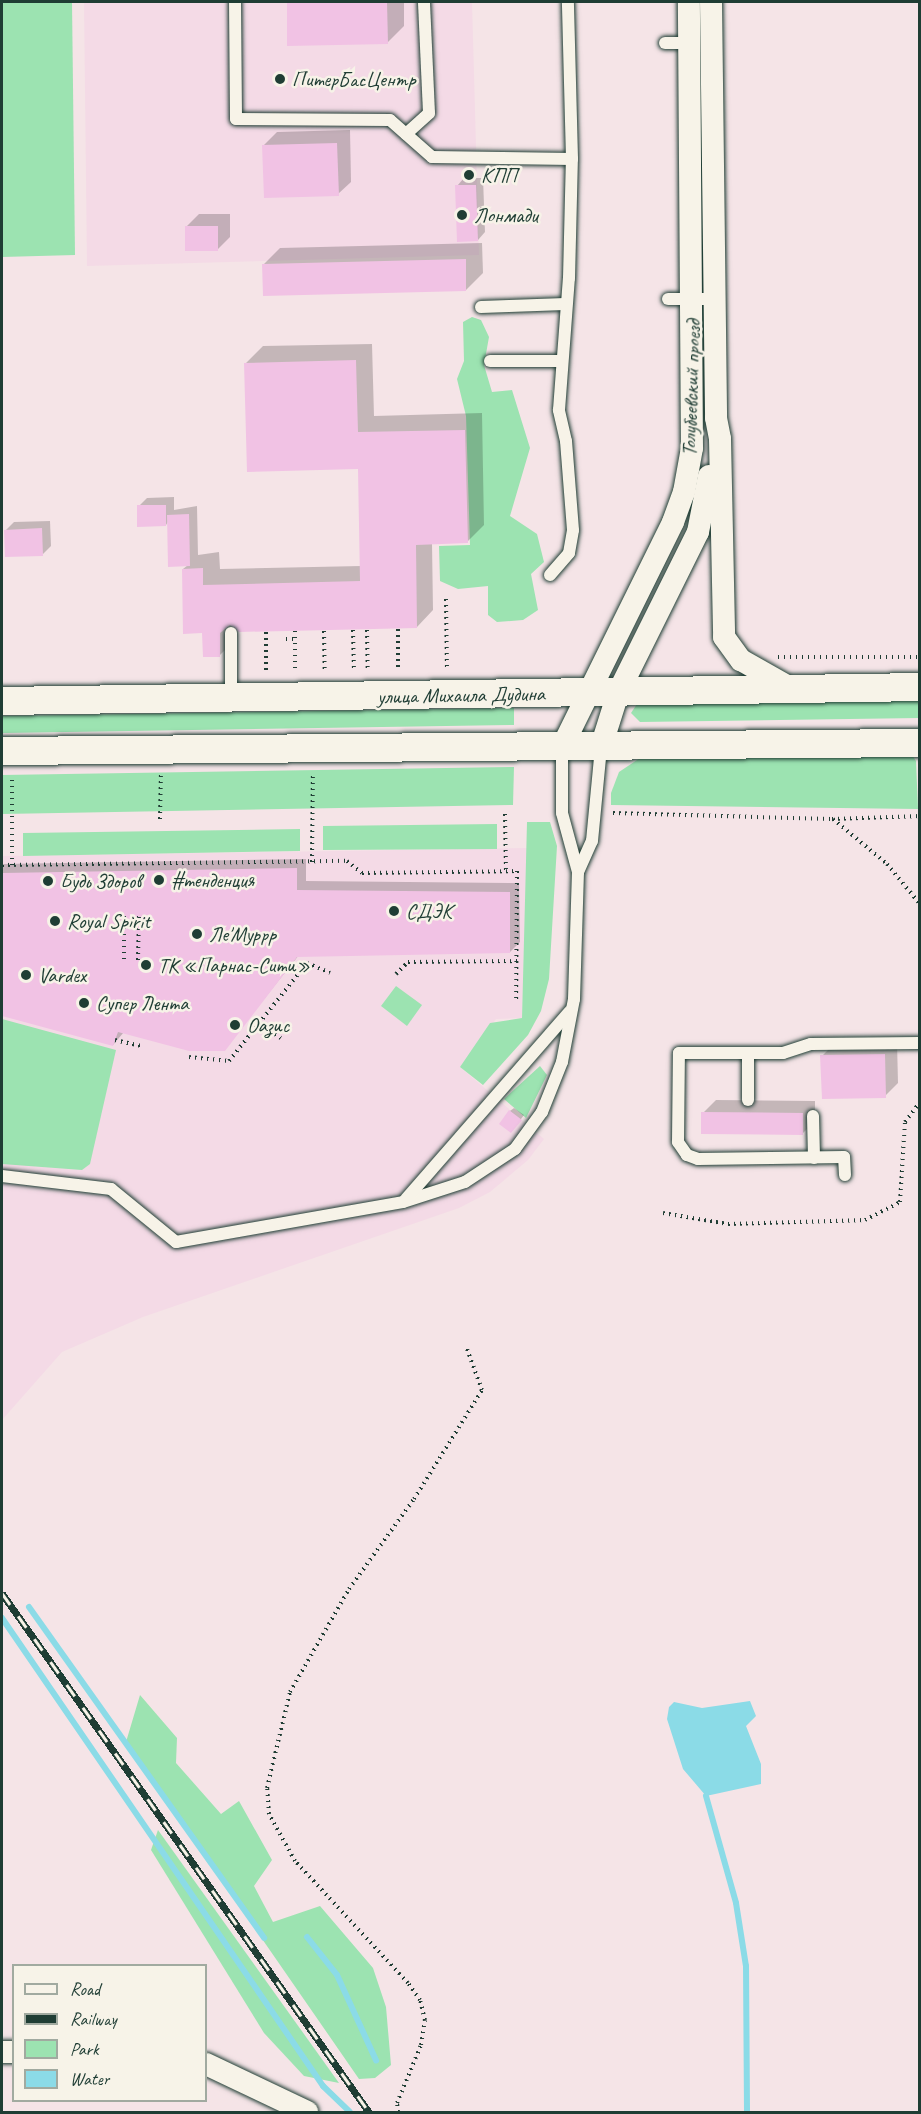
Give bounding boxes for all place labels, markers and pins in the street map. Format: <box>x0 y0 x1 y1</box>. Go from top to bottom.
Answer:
place label: ПитерБасЦентр <box>292 66 415 92</box>
marker: ПитерБасЦентр <box>273 72 287 86</box>
place label: КПП <box>481 162 517 188</box>
marker: КПП <box>462 168 476 182</box>
place label: Лонмади <box>474 202 538 228</box>
marker: Лонмади <box>455 208 469 222</box>
place label: #тенденция <box>171 867 254 893</box>
place label: Будь Здоров <box>60 868 143 894</box>
marker: #тенденция <box>152 873 166 887</box>
marker: Будь Здоров <box>41 874 55 888</box>
place label: СДЭК <box>406 898 452 924</box>
marker: СДЭК <box>387 904 401 918</box>
place label: Royal Spirit <box>67 908 150 934</box>
marker: Royal Spirit <box>48 914 62 928</box>
place label: Ле'Муррр <box>209 921 276 947</box>
marker: Ле'Муррр <box>190 927 204 941</box>
place label: ТК «Парнас-Сити» <box>158 952 310 978</box>
marker: ТК «Парнас-Сити» <box>139 958 153 972</box>
place label: Vardex <box>38 962 86 988</box>
marker: Vardex <box>19 968 33 982</box>
place label: Супер Лента <box>96 990 190 1016</box>
marker: Супер Лента <box>77 996 91 1010</box>
place label: Оазис <box>247 1012 289 1038</box>
marker: Оазис <box>228 1018 242 1032</box>

